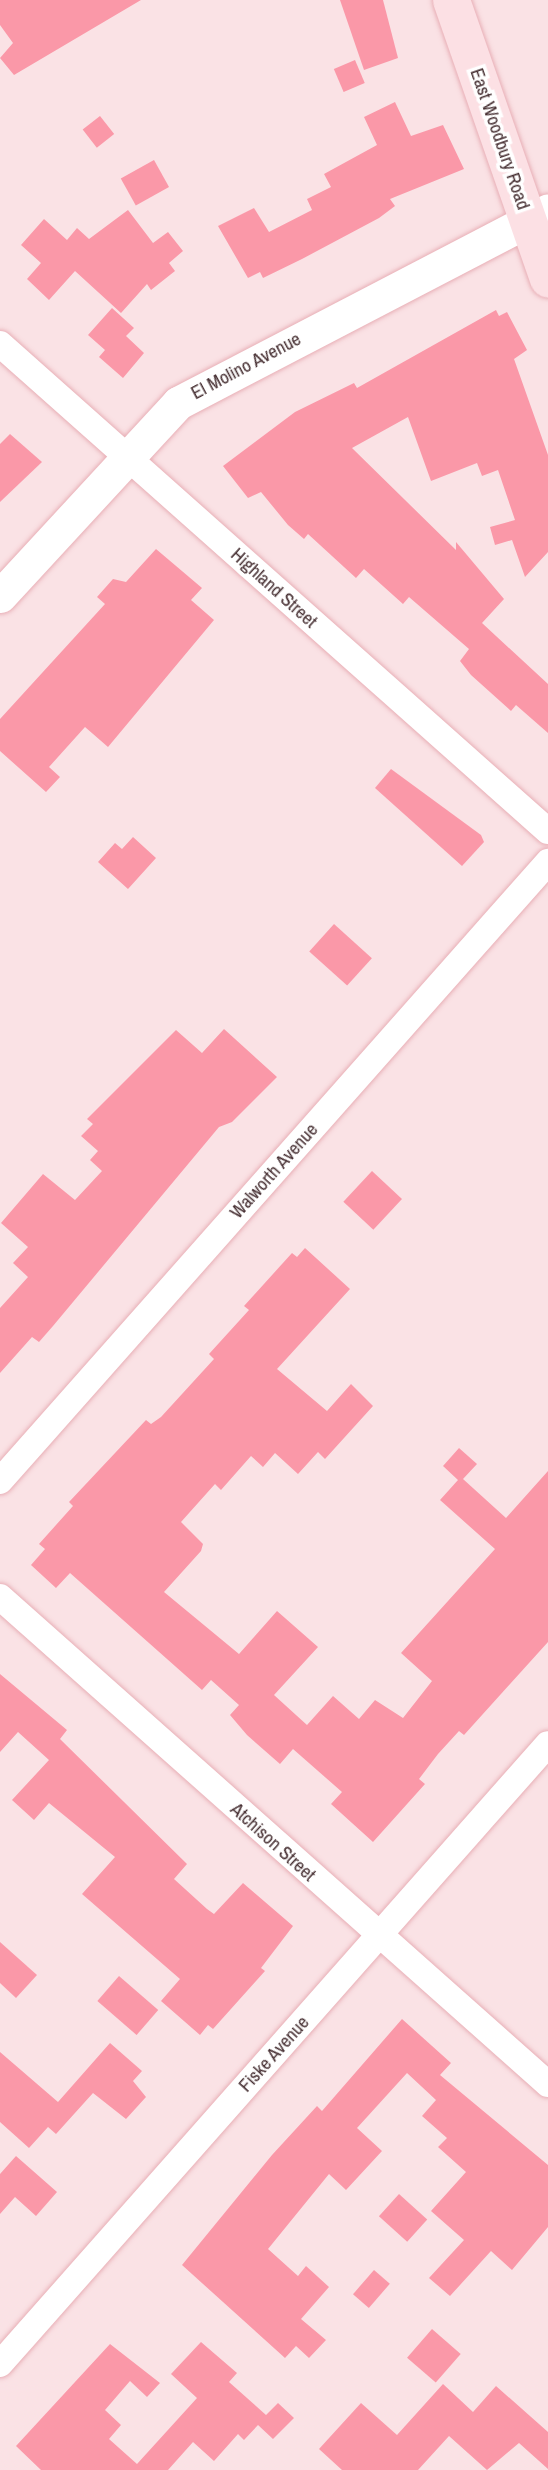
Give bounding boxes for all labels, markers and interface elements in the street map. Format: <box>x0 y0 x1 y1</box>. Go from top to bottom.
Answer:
street label: East Woodbury Road <box>465 65 535 213</box>
street label: El Molino Avenue <box>187 327 305 405</box>
street label: Highland Street <box>226 543 322 633</box>
street label: Walworth Avenue <box>225 1118 323 1224</box>
street label: Atchison Street <box>226 1798 320 1886</box>
street label: Fiske Avenue <box>234 2011 314 2097</box>

